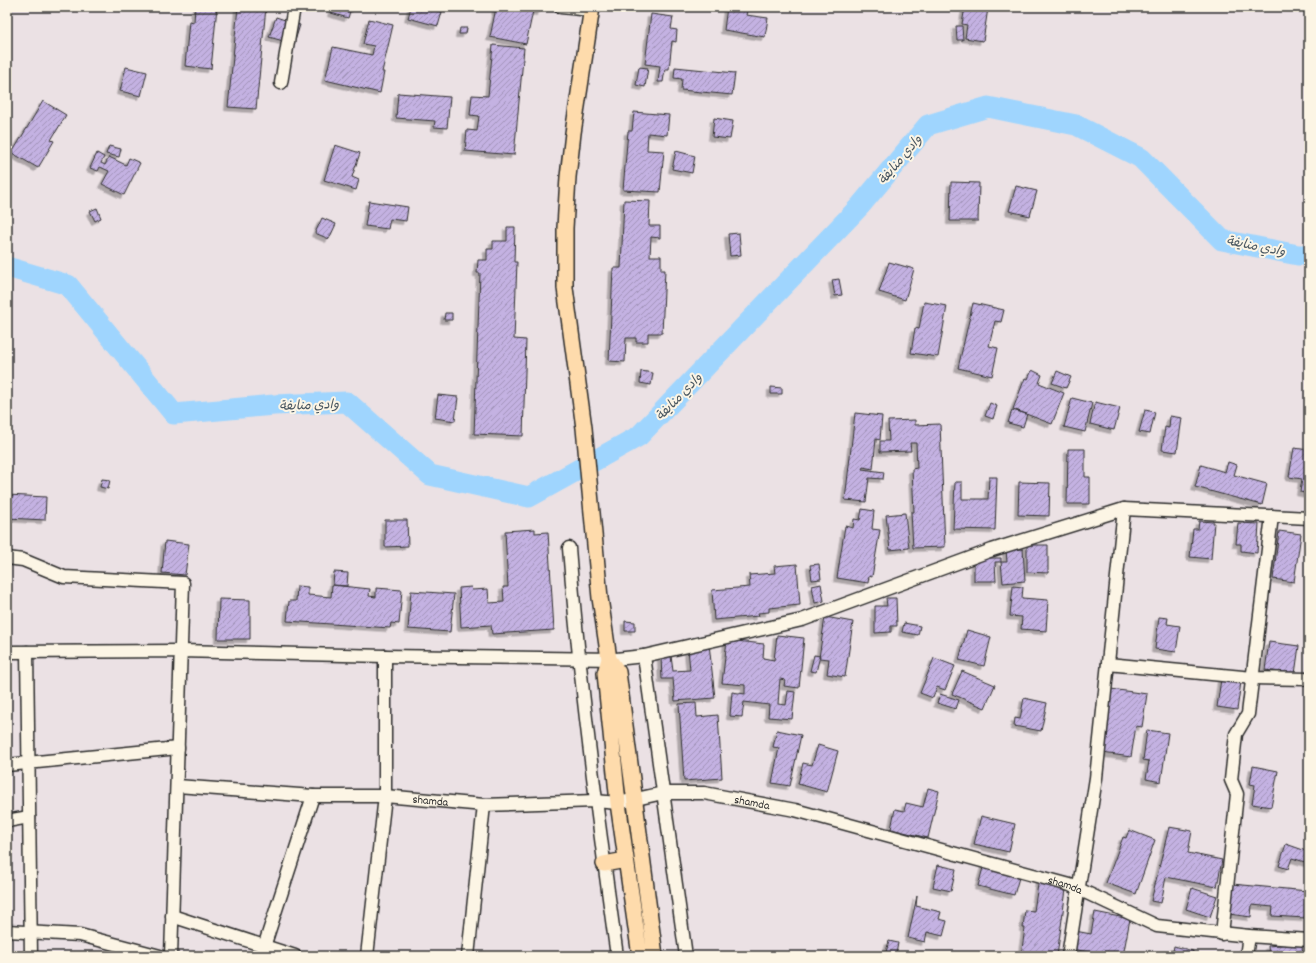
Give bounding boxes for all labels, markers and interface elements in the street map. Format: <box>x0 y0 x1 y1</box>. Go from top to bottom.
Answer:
water label: وادي منايفة <box>874 132 927 190</box>
water label: وادي منايفة <box>1224 232 1287 262</box>
water label: وادي منايفة <box>652 370 707 426</box>
water label: وادي منايفة <box>279 396 339 417</box>
street label: shamda <box>412 792 449 812</box>
street label: shamda <box>733 792 771 815</box>
street label: shamda <box>1046 872 1085 900</box>

